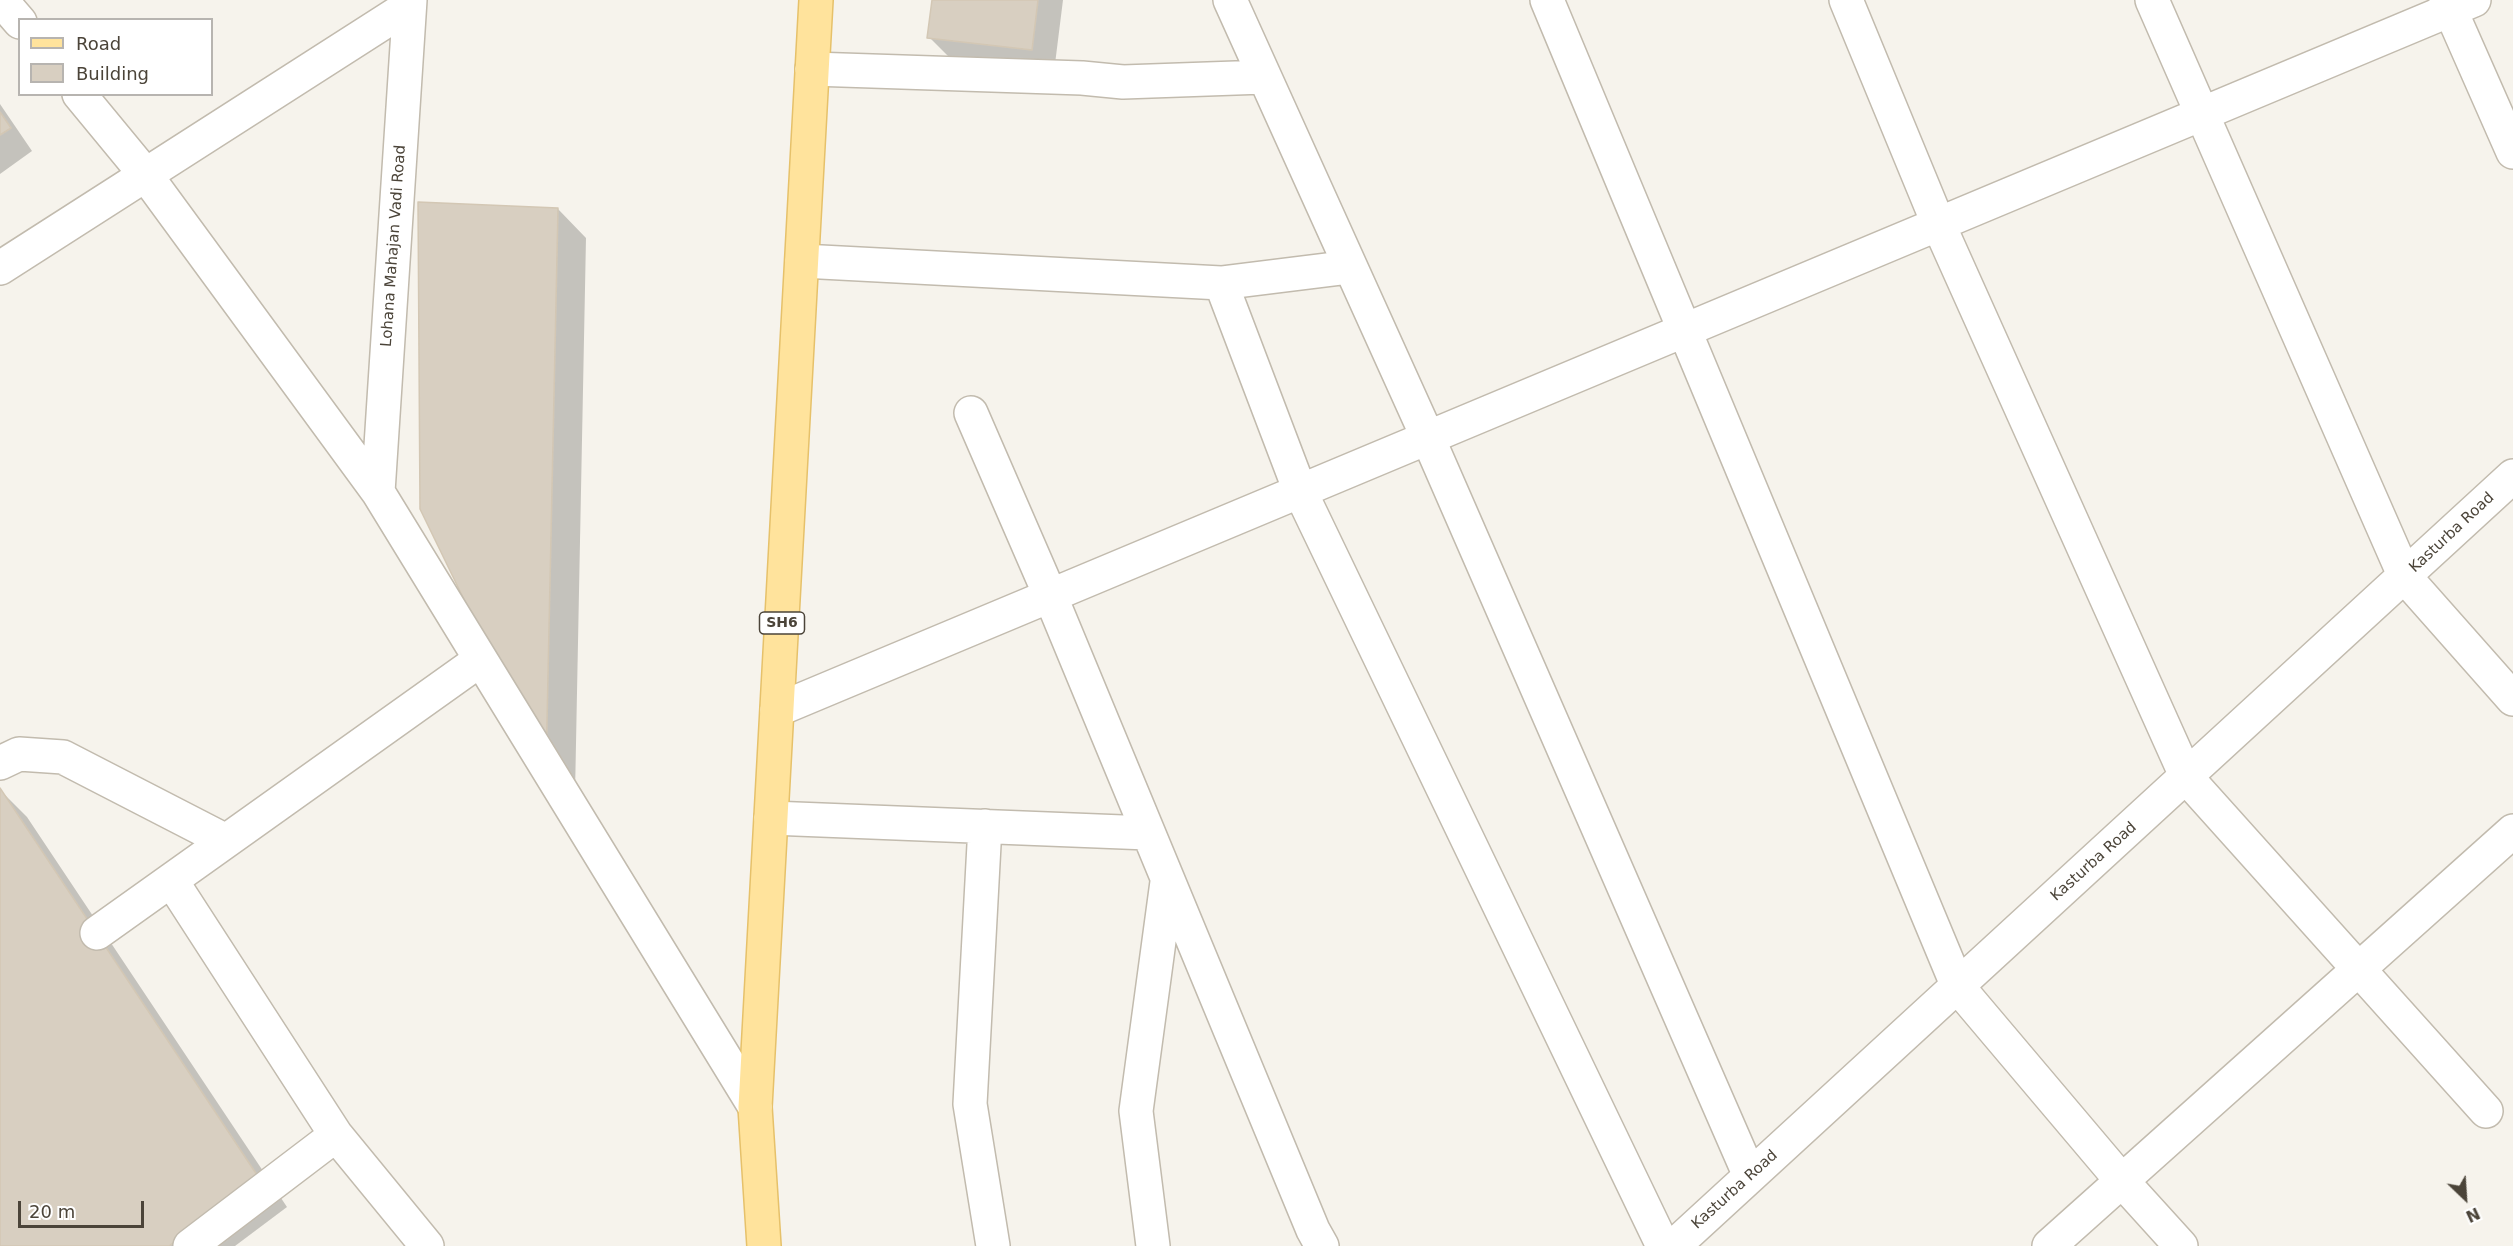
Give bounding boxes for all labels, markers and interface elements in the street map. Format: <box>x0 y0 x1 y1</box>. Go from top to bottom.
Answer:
legend <box>18 18 213 96</box>
text: Road <box>76 33 121 54</box>
text: Building <box>76 63 149 84</box>
street label: Lohana Mahajan Vadi Road <box>378 144 410 348</box>
street label: Kasturba Road <box>2406 489 2498 577</box>
road number: SH6 <box>760 612 804 634</box>
street label: Kasturba Road <box>2047 819 2141 905</box>
street label: Kasturba Road <box>1688 1147 1782 1233</box>
north arrow <box>2435 1168 2495 1228</box>
scale bar <box>21 1189 147 1227</box>
text: 20 m <box>29 1201 75 1222</box>
text: N <box>2463 1203 2483 1226</box>

